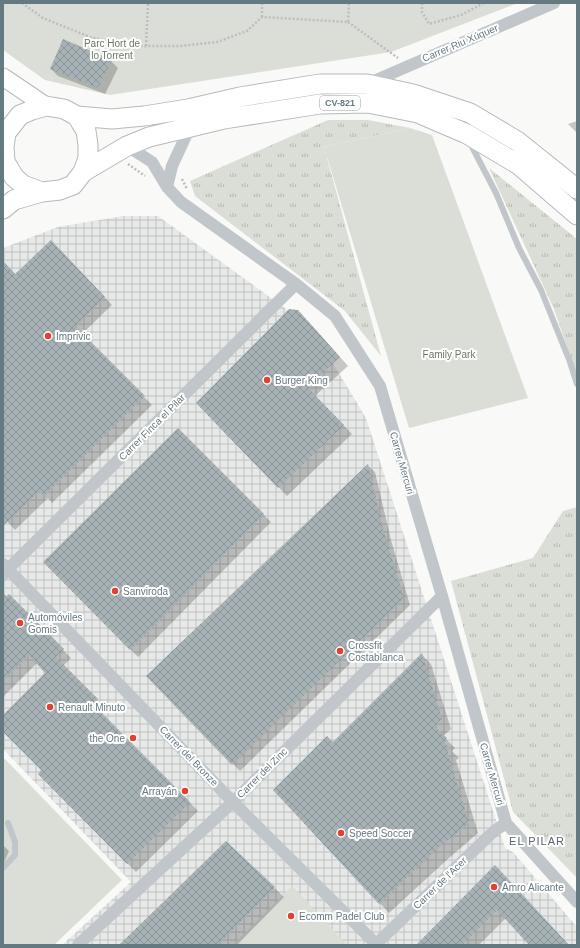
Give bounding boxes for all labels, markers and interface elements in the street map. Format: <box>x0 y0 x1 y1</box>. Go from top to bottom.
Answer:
street label: Carrer Riu Xúquer <box>420 22 500 64</box>
park label: Parc Hort de lo Torrent <box>84 38 141 61</box>
road number: CV-821 <box>320 96 360 110</box>
marker: Imprivic <box>43 331 53 341</box>
place label: Imprivic <box>56 331 90 342</box>
park label: Family Park <box>423 349 476 360</box>
marker: Burger King <box>262 375 272 385</box>
place label: Burger King <box>275 375 328 386</box>
street label: Carrer Finca el Pilar <box>117 391 188 462</box>
street label: Carrer Mercuri <box>388 431 416 495</box>
marker: Sanviroda <box>110 586 120 596</box>
place label: Sanviroda <box>123 586 168 597</box>
place label: Automóviles Gomis <box>28 612 82 635</box>
marker: Automóviles Gomis <box>15 618 25 628</box>
place label: Crossfit Costablanca <box>348 640 404 663</box>
marker: Crossfit Costablanca <box>335 646 345 656</box>
marker: Renault Minuto <box>45 702 55 712</box>
place label: Renault Minuto <box>58 702 126 713</box>
street label: Carrer del Bronze <box>158 724 221 789</box>
place label: the One <box>89 733 125 744</box>
marker: the One <box>128 733 138 743</box>
street label: Carrer Mercuri <box>478 742 506 806</box>
street label: Carrer del Zinc <box>235 746 289 800</box>
place label: Arrayán <box>142 786 177 797</box>
marker: Arrayán <box>180 786 190 796</box>
marker: Speed Soccer <box>336 828 346 838</box>
place label: Speed Soccer <box>349 828 412 839</box>
district label: EL PILAR <box>509 835 565 847</box>
street label: Carrer de l'Acer <box>411 854 469 911</box>
marker: Amro Alicante <box>489 882 499 892</box>
place label: Amro Alicante <box>502 882 564 893</box>
marker: Ecomm Padel Club <box>286 911 296 921</box>
place label: Ecomm Padel Club <box>299 911 385 922</box>

